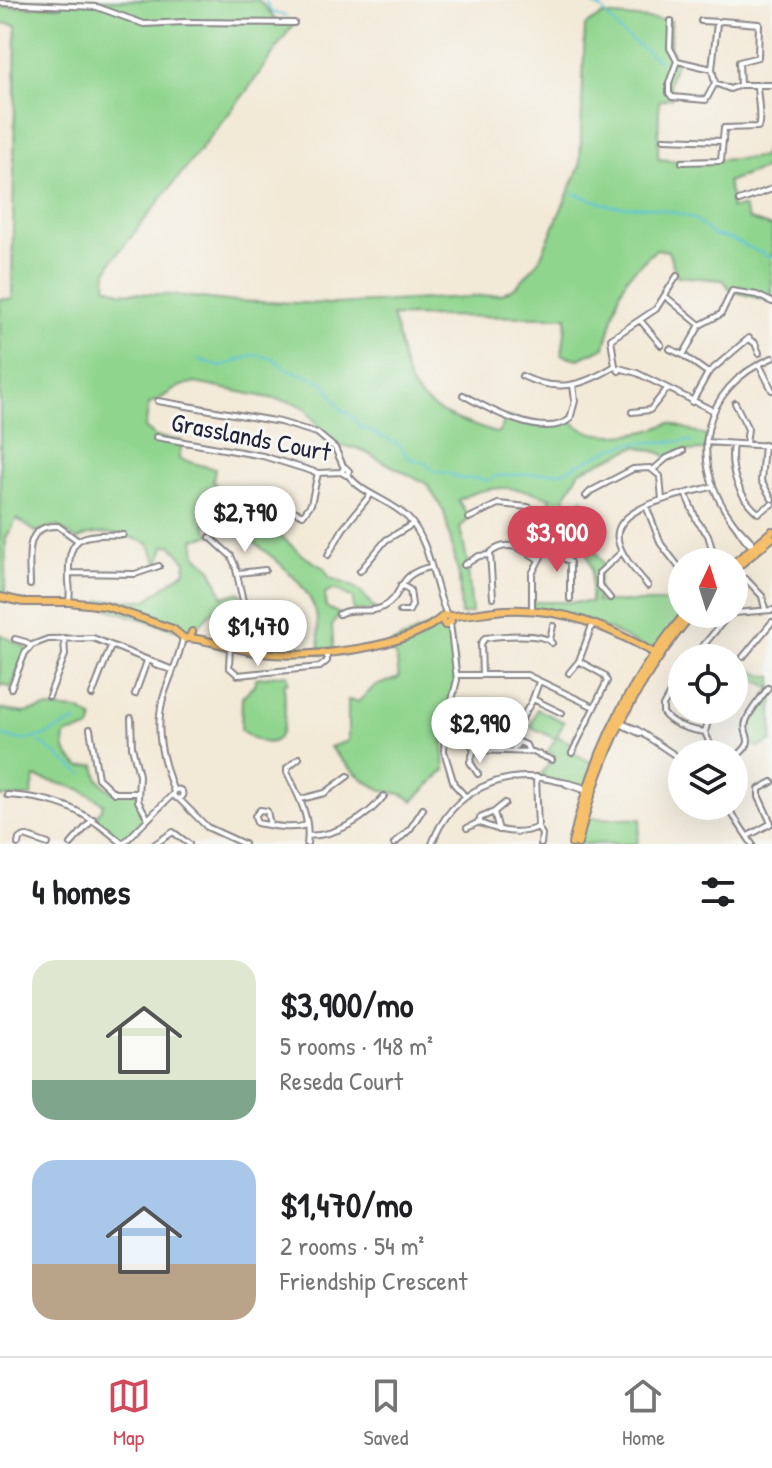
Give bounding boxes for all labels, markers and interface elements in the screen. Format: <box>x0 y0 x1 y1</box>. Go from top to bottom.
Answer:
street label: Grasslands Court <box>168 404 335 469</box>
pin: $2,790 <box>180 486 310 554</box>
text: $2,790 <box>213 494 277 529</box>
pin: $3,900 <box>492 506 622 574</box>
text: $3,900 <box>526 514 588 549</box>
north arrow <box>668 548 748 628</box>
map controls <box>668 548 748 820</box>
pin: $1,470 <box>193 600 323 668</box>
text: $1,470 <box>227 608 289 643</box>
button: locate <box>668 644 748 724</box>
pin: $2,990 <box>415 697 545 765</box>
text: $2,990 <box>449 705 511 740</box>
button: layers <box>668 740 748 820</box>
text: 4 homes <box>32 869 130 915</box>
icon: filters <box>696 870 740 914</box>
text: $3,900/mo <box>280 982 413 1028</box>
icon: home <box>96 992 192 1088</box>
text: 5 rooms · 148 m² <box>280 1028 433 1063</box>
text: Reseda Court <box>280 1063 403 1098</box>
text: $1,470/mo <box>280 1182 412 1228</box>
icon: home <box>96 1192 192 1288</box>
text: 2 rooms · 54 m² <box>280 1228 424 1263</box>
text: Friendship Crescent <box>280 1263 467 1298</box>
tab: Map <box>107 1374 151 1452</box>
tab: Saved <box>364 1374 408 1452</box>
tab: Home <box>621 1374 665 1452</box>

